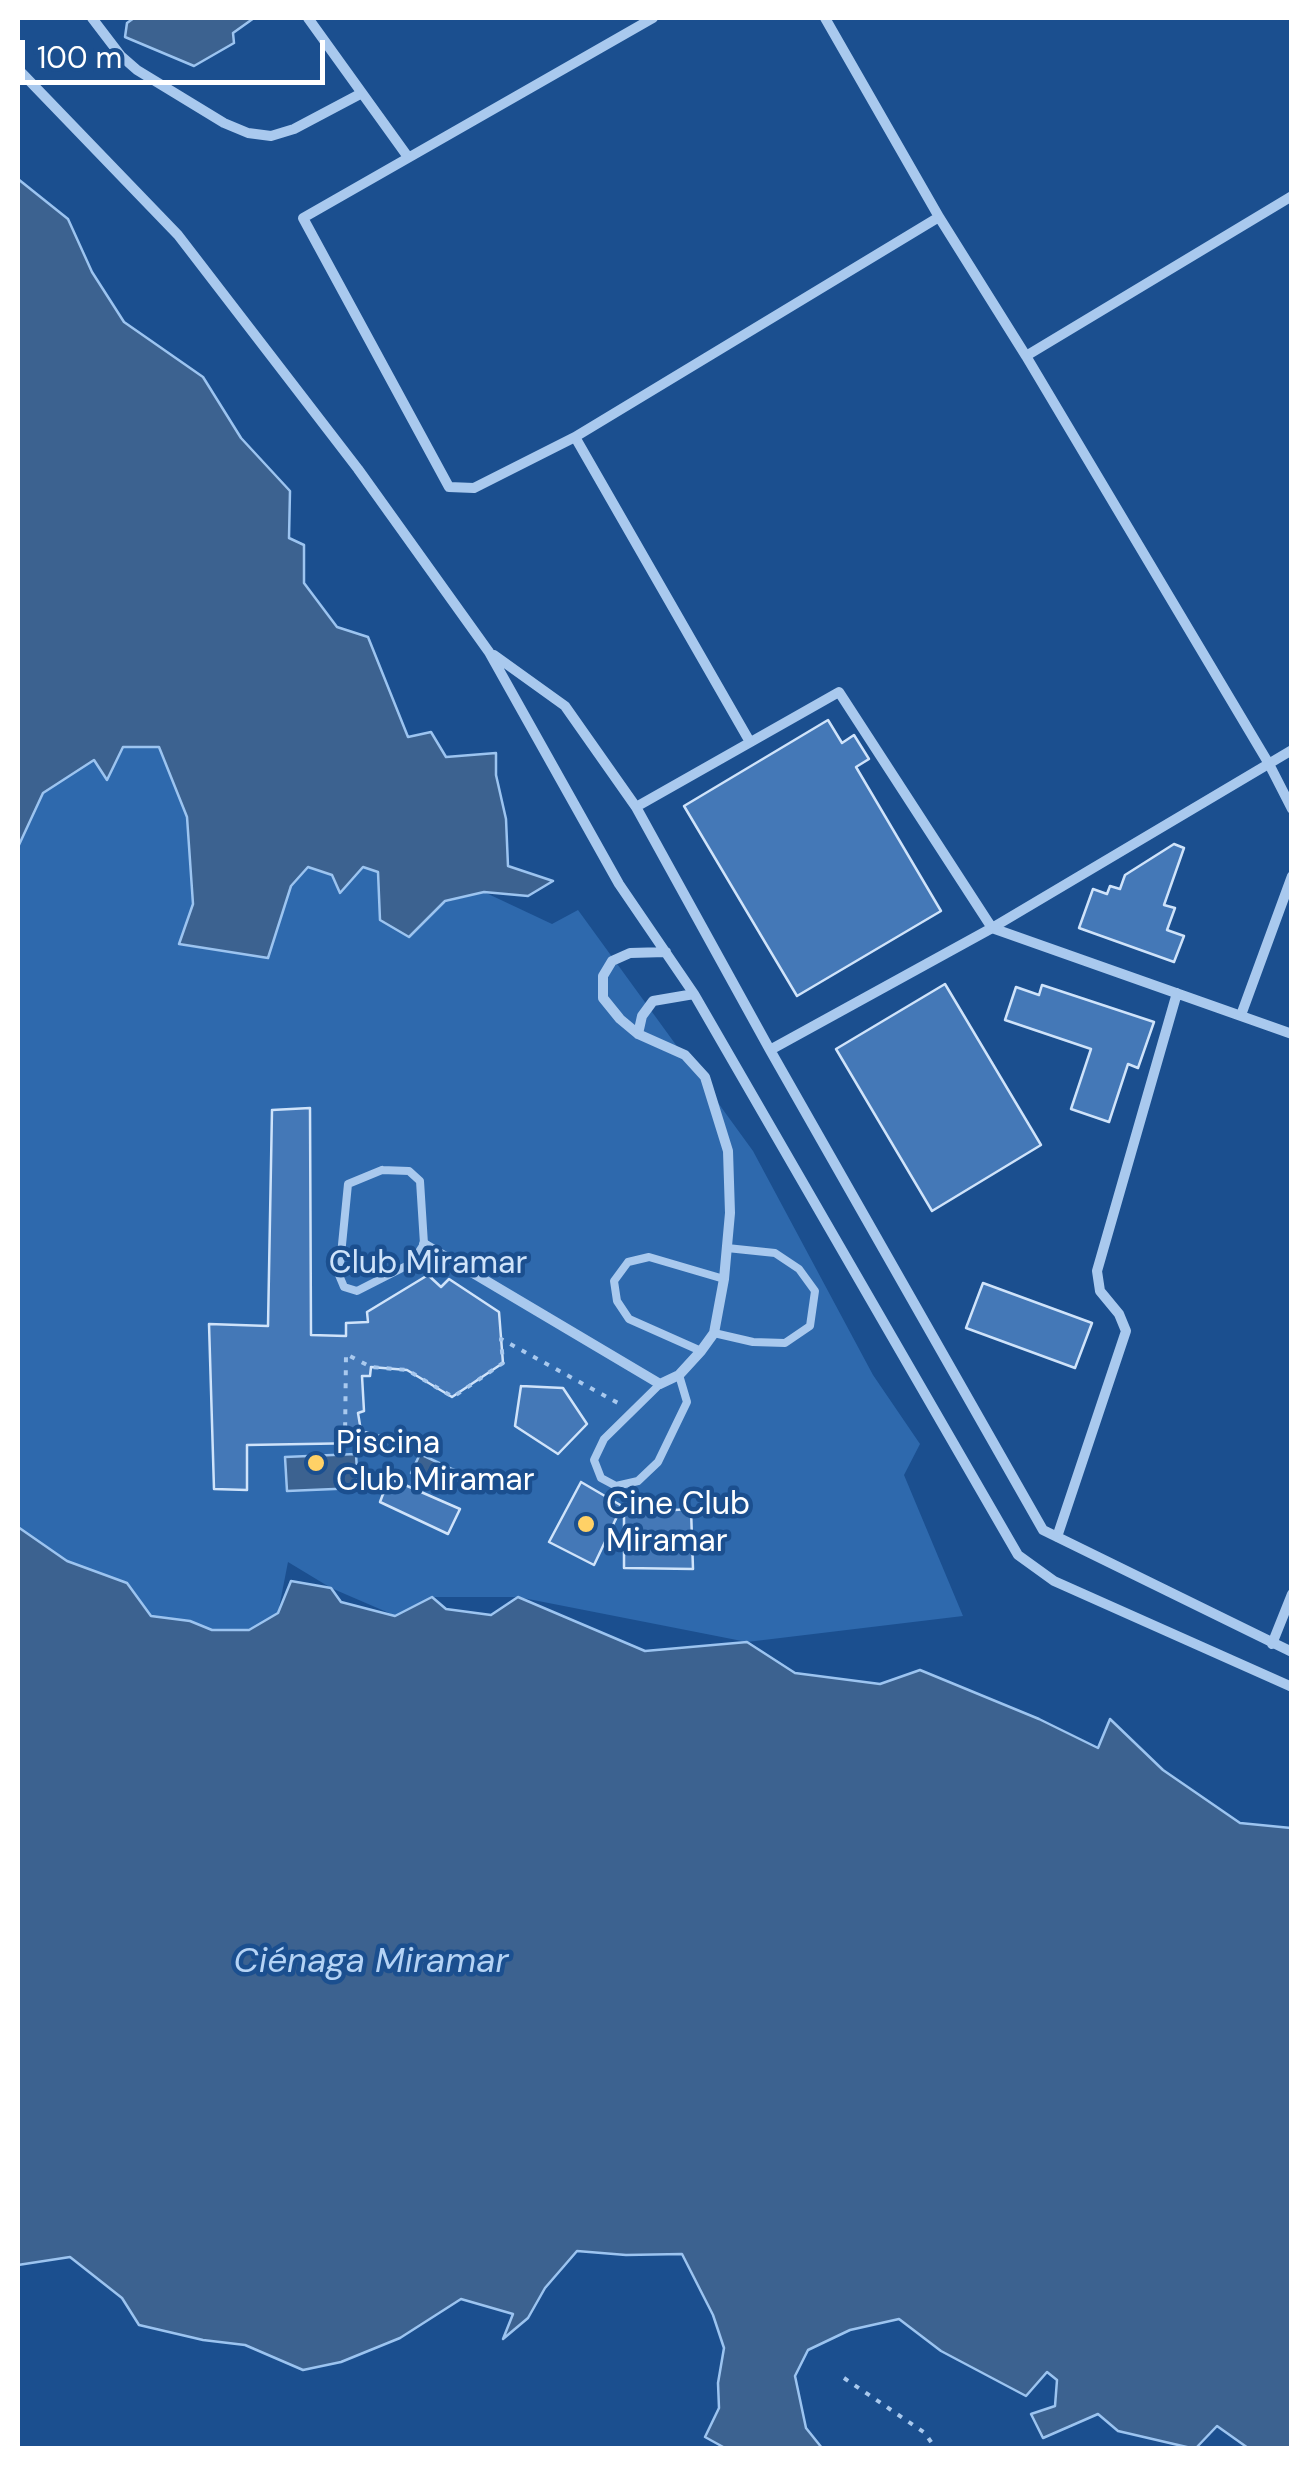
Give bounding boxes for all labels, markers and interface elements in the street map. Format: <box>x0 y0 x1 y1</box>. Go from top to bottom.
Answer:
scale bar <box>25 20 330 82</box>
text: 100 m <box>37 38 122 77</box>
park label: Club Miramar <box>329 1246 527 1284</box>
place label: Piscina Club Miramar <box>336 1426 535 1501</box>
marker: Piscina Club Miramar <box>305 1452 327 1474</box>
place label: Cine Club Miramar <box>606 1487 750 1562</box>
marker: Cine Club Miramar <box>575 1513 597 1535</box>
water label: Ciénaga Miramar <box>234 1942 508 1984</box>

